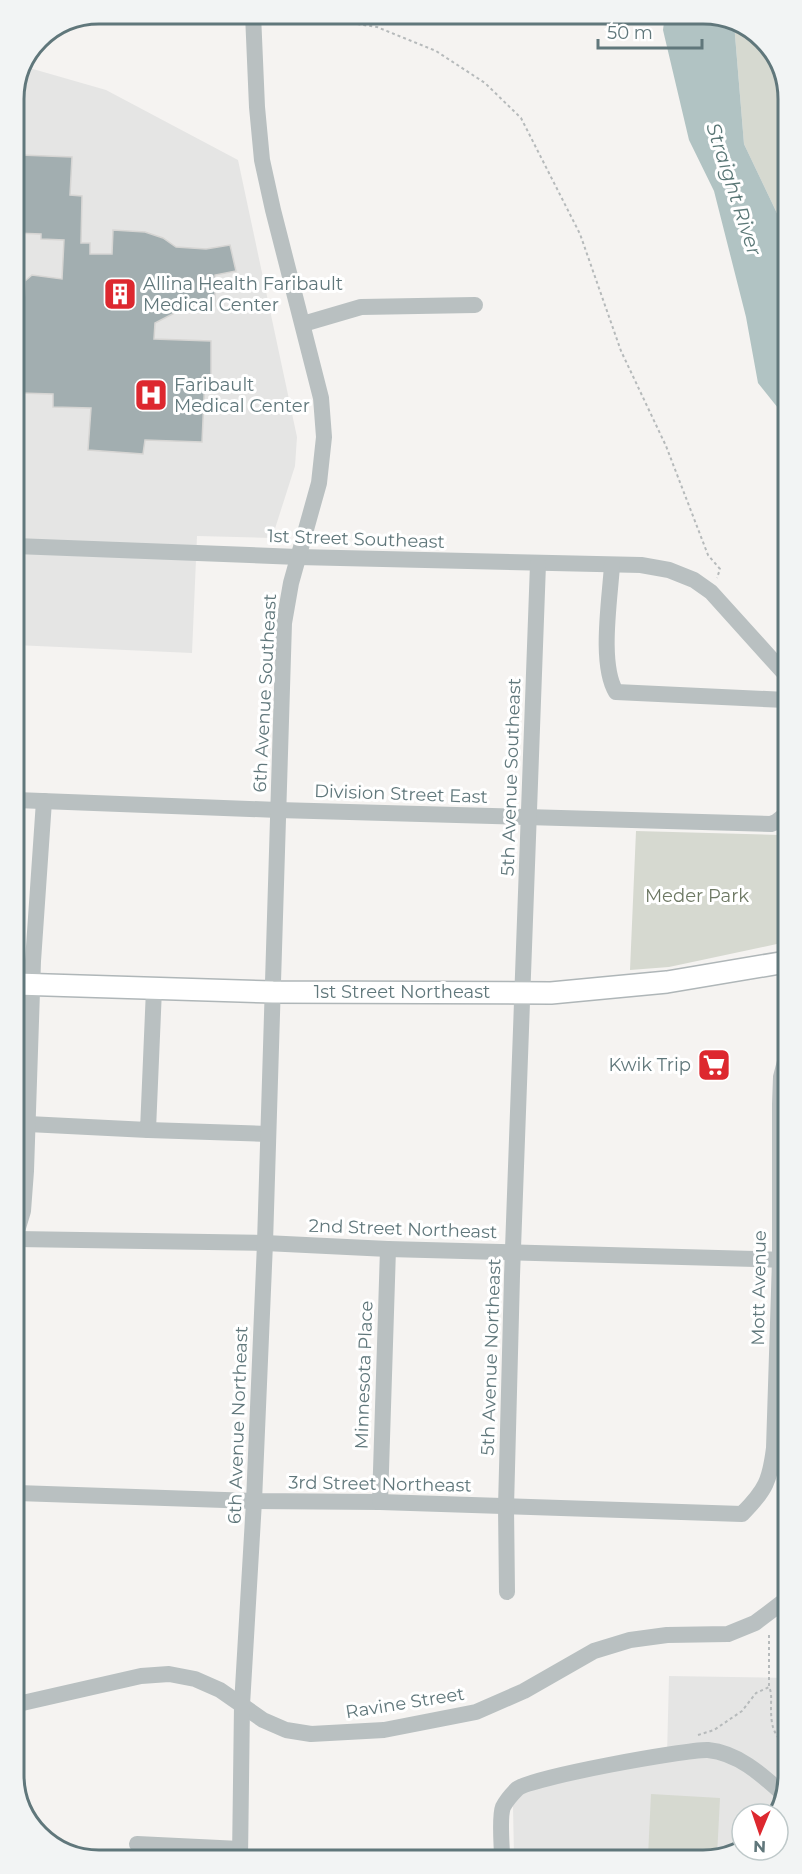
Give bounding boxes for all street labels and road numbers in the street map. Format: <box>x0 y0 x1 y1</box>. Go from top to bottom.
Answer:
street label: 1st Street Southeast <box>267 525 445 553</box>
street label: 6th Avenue Southeast <box>249 593 281 793</box>
street label: 5th Avenue Southeast <box>497 678 525 876</box>
street label: Division Street East <box>314 780 488 808</box>
street label: 1st Street Northeast <box>314 981 490 1003</box>
street label: 2nd Street Northeast <box>308 1215 498 1243</box>
street label: Mott Avenue <box>747 1230 771 1346</box>
street label: 5th Avenue Northeast <box>477 1258 505 1456</box>
street label: Minnesota Place <box>350 1300 378 1450</box>
street label: 6th Avenue Northeast <box>224 1326 252 1524</box>
street label: 3rd Street Northeast <box>288 1471 472 1497</box>
street label: Ravine Street <box>344 1683 466 1723</box>

